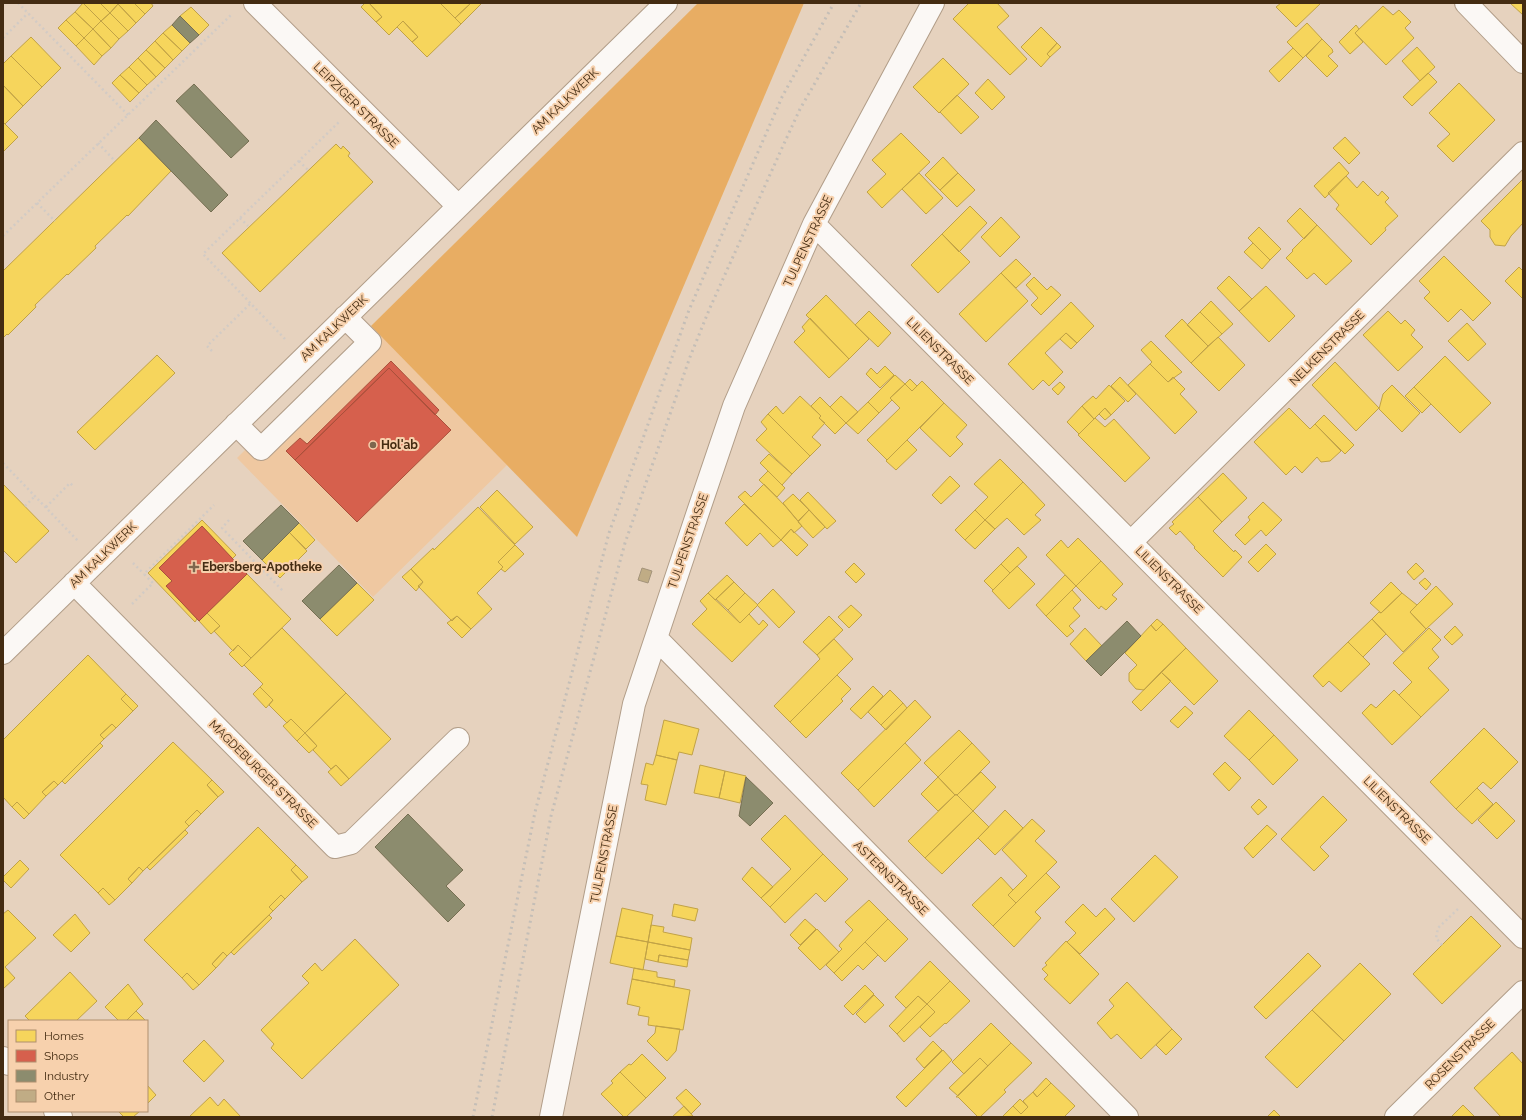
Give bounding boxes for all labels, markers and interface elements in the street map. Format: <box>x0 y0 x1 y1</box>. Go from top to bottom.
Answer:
street label: LEIPZIGER STRASSE <box>311 60 401 150</box>
street label: AM KALKWERK <box>529 65 602 136</box>
street label: TULPENSTRASSE <box>781 193 835 289</box>
street label: AM KALKWERK <box>298 292 371 363</box>
street label: NELKENSTRASSE <box>1287 308 1367 388</box>
street label: LILIENSTRASSE <box>904 315 976 387</box>
place label: Hol'ab <box>381 438 418 452</box>
marker: Hol'ab <box>368 440 378 450</box>
street label: TULPENSTRASSE <box>665 492 711 590</box>
street label: AM KALKWERK <box>67 519 140 590</box>
street label: LILIENSTRASSE <box>1133 544 1205 616</box>
place label: Ebersberg-Apotheke <box>202 560 322 574</box>
marker: Ebersberg-Apotheke <box>189 562 199 572</box>
street label: MAGDEBURGER STRASSE <box>206 717 320 831</box>
street label: LILIENSTRASSE <box>1361 774 1433 846</box>
street label: TULPENSTRASSE <box>588 804 620 904</box>
street label: ASTERNSTRASSE <box>851 838 931 918</box>
street label: ROSENSTRASSE <box>1422 1016 1498 1092</box>
legend <box>8 1020 148 1112</box>
text: Homes <box>44 1029 84 1043</box>
text: Shops <box>44 1049 79 1063</box>
text: Industry <box>44 1069 90 1083</box>
text: Other <box>44 1089 76 1103</box>

